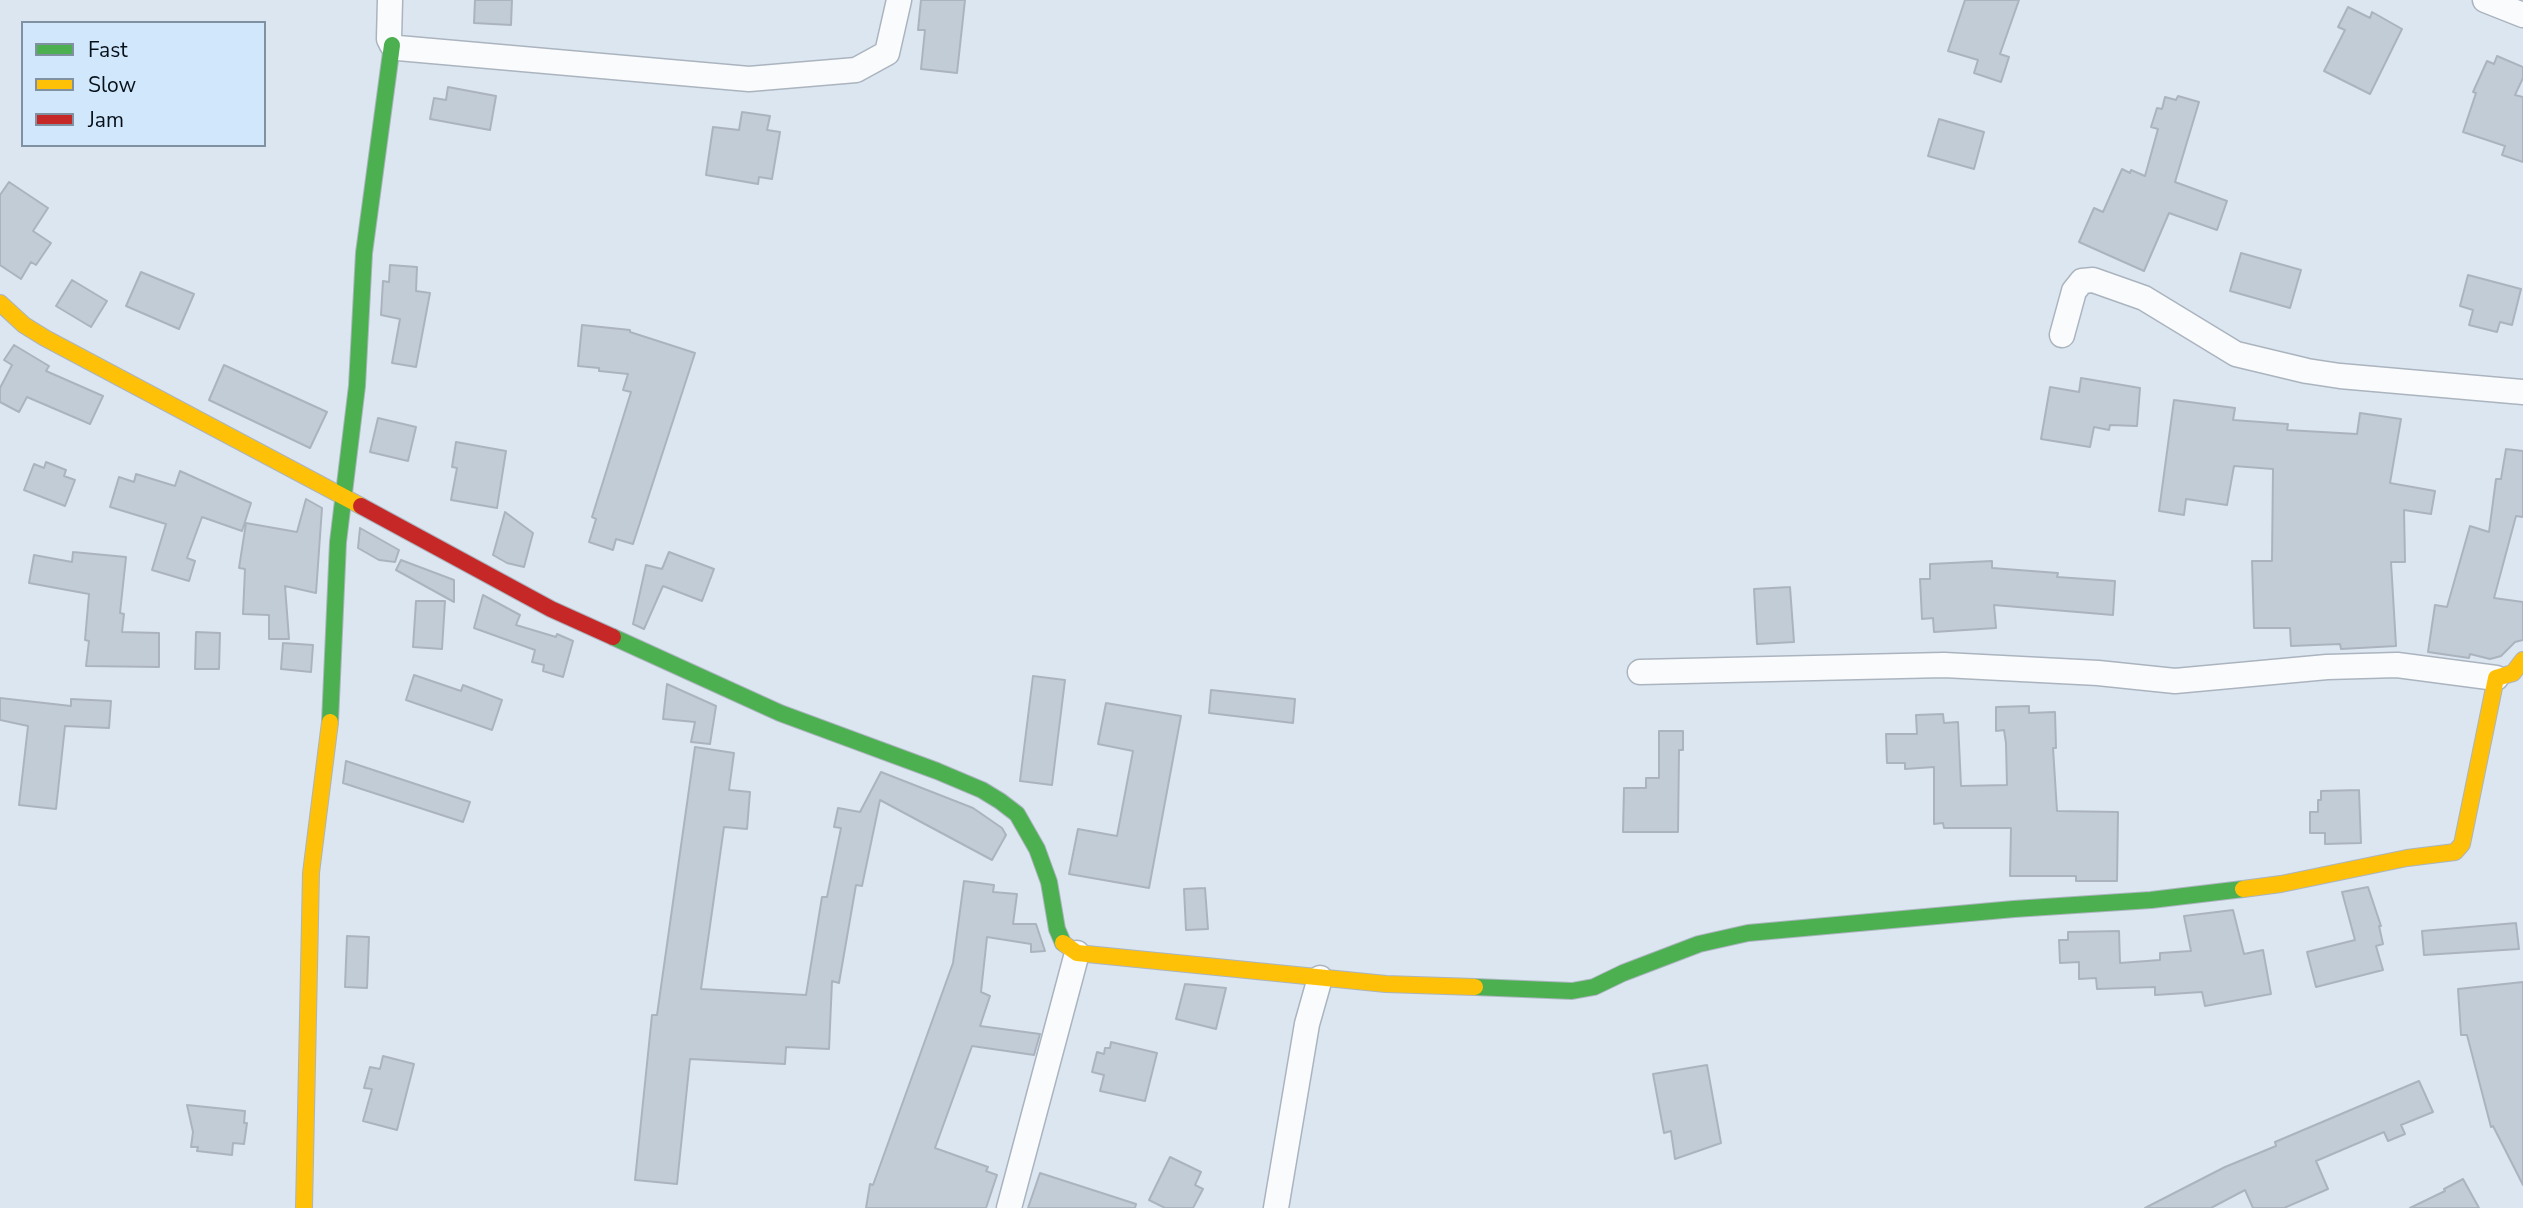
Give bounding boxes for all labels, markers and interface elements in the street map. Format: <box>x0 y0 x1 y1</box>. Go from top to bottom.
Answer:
legend <box>21 21 266 147</box>
text: Fast <box>88 36 128 64</box>
text: Slow <box>88 71 136 99</box>
text: Jam <box>88 106 124 134</box>

